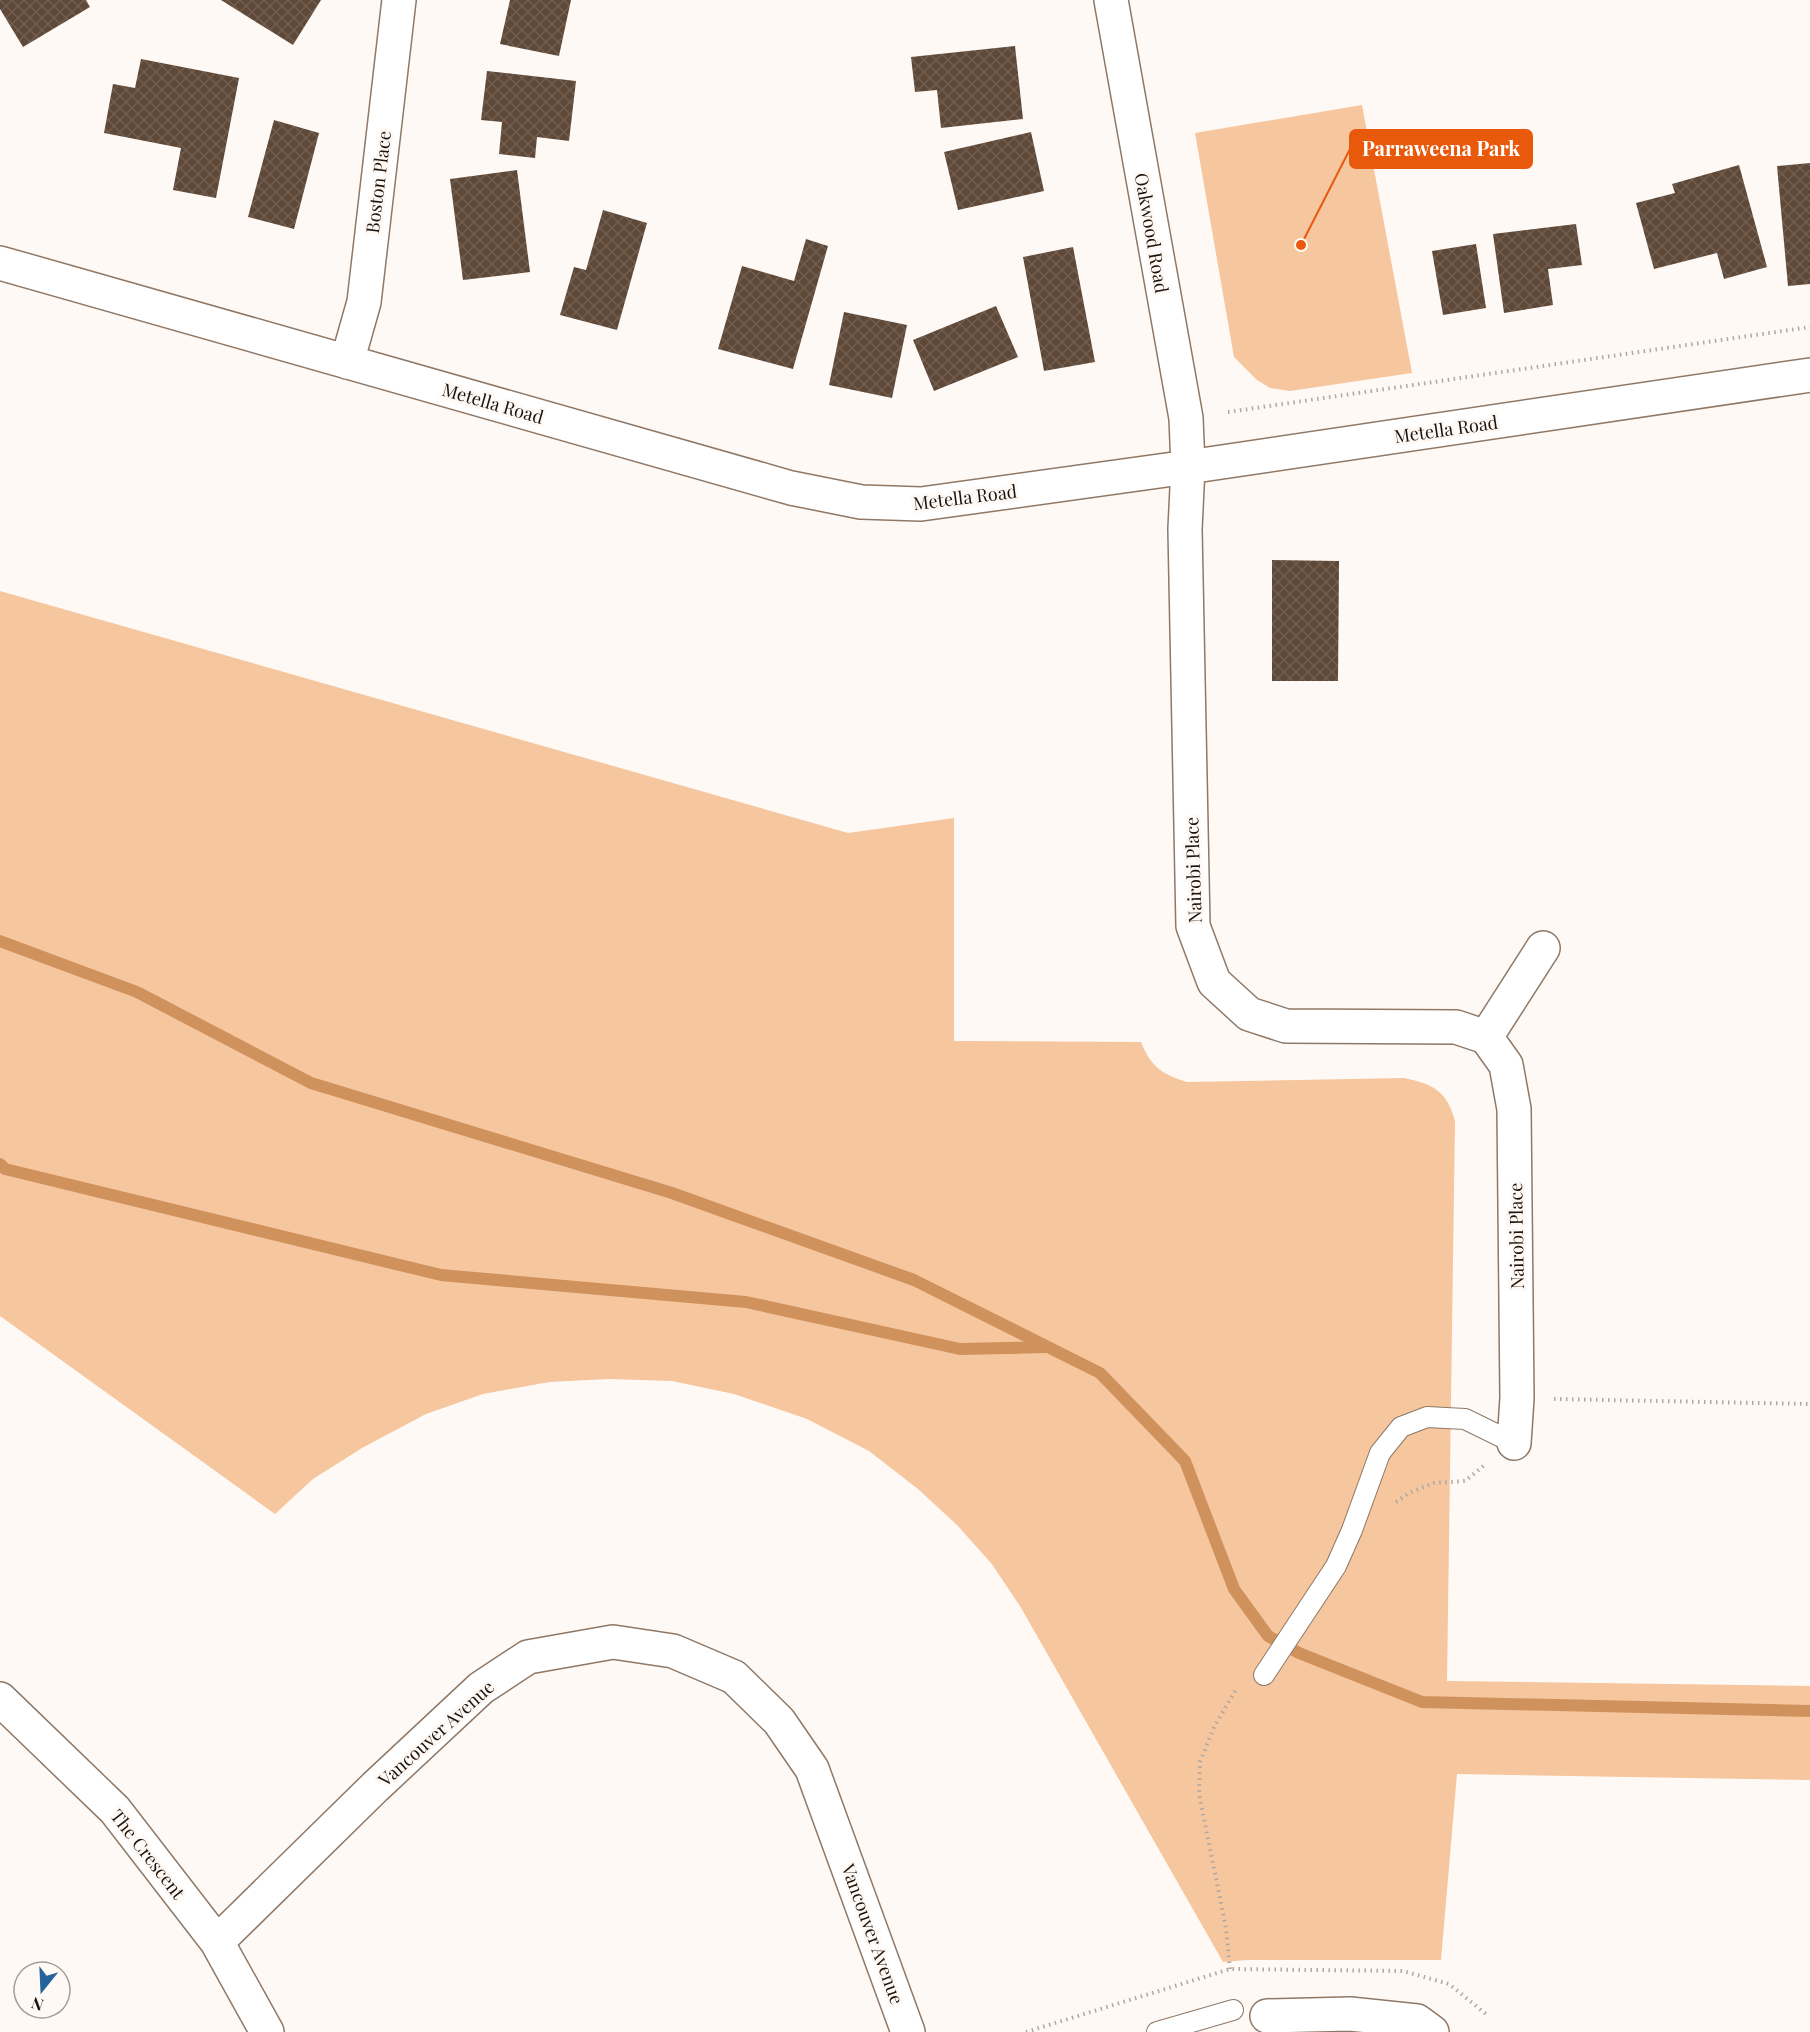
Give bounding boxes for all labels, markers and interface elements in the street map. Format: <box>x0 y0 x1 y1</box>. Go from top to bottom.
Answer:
street label: Boston Place <box>360 129 396 235</box>
callout: Parraweena Park <box>1350 130 1532 168</box>
text: Parraweena Park <box>1362 134 1520 161</box>
street label: Oakwood Road <box>1130 171 1174 295</box>
street label: Metella Road <box>440 377 547 429</box>
street label: Metella Road <box>1393 410 1500 448</box>
street label: Metella Road <box>912 479 1019 515</box>
street label: Nairobi Place <box>1179 816 1207 924</box>
street label: Nairobi Place <box>1503 1183 1529 1289</box>
street label: Vancouver Avenue <box>372 1675 499 1792</box>
street label: The Crescent <box>105 1804 191 1904</box>
street label: Vancouver Avenue <box>836 1860 910 2007</box>
north arrow <box>12 1960 72 2020</box>
text: N <box>28 1993 46 2017</box>

